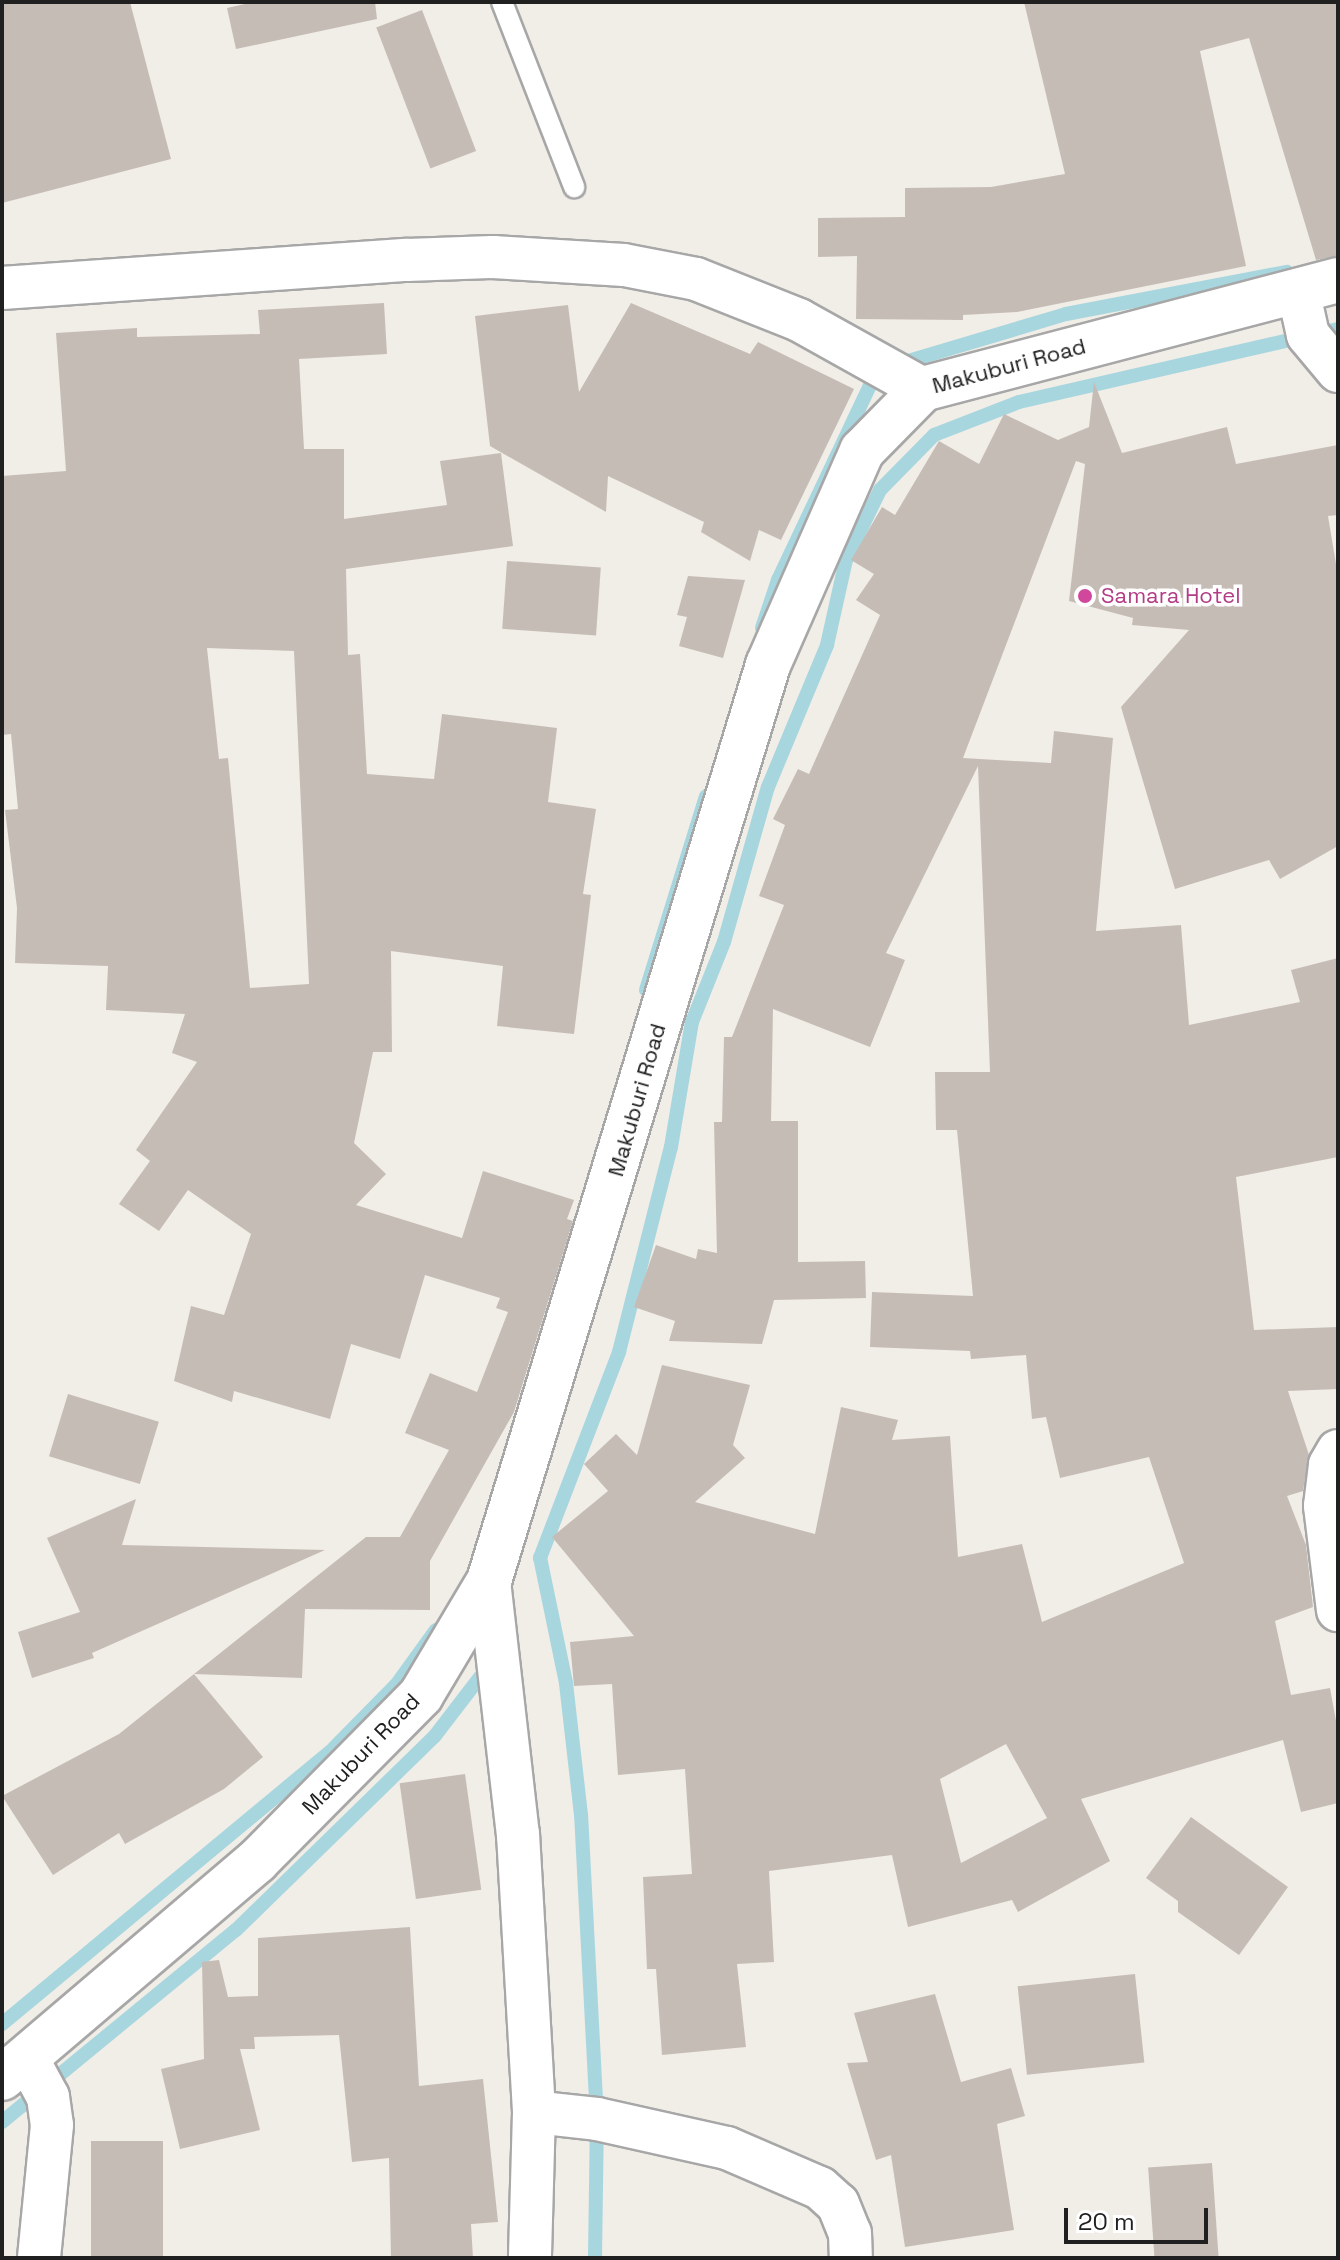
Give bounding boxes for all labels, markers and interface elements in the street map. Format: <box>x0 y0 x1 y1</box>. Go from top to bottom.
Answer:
street label: Makuburi Road <box>929 333 1089 399</box>
place label: Samara Hotel <box>1101 583 1241 609</box>
marker: Samara Hotel <box>1076 587 1094 605</box>
street label: Makuburi Road <box>603 1020 671 1180</box>
street label: Makuburi Road <box>297 1688 425 1820</box>
scale bar <box>1068 2192 1212 2242</box>
text: 20 m <box>1078 2206 1135 2237</box>

